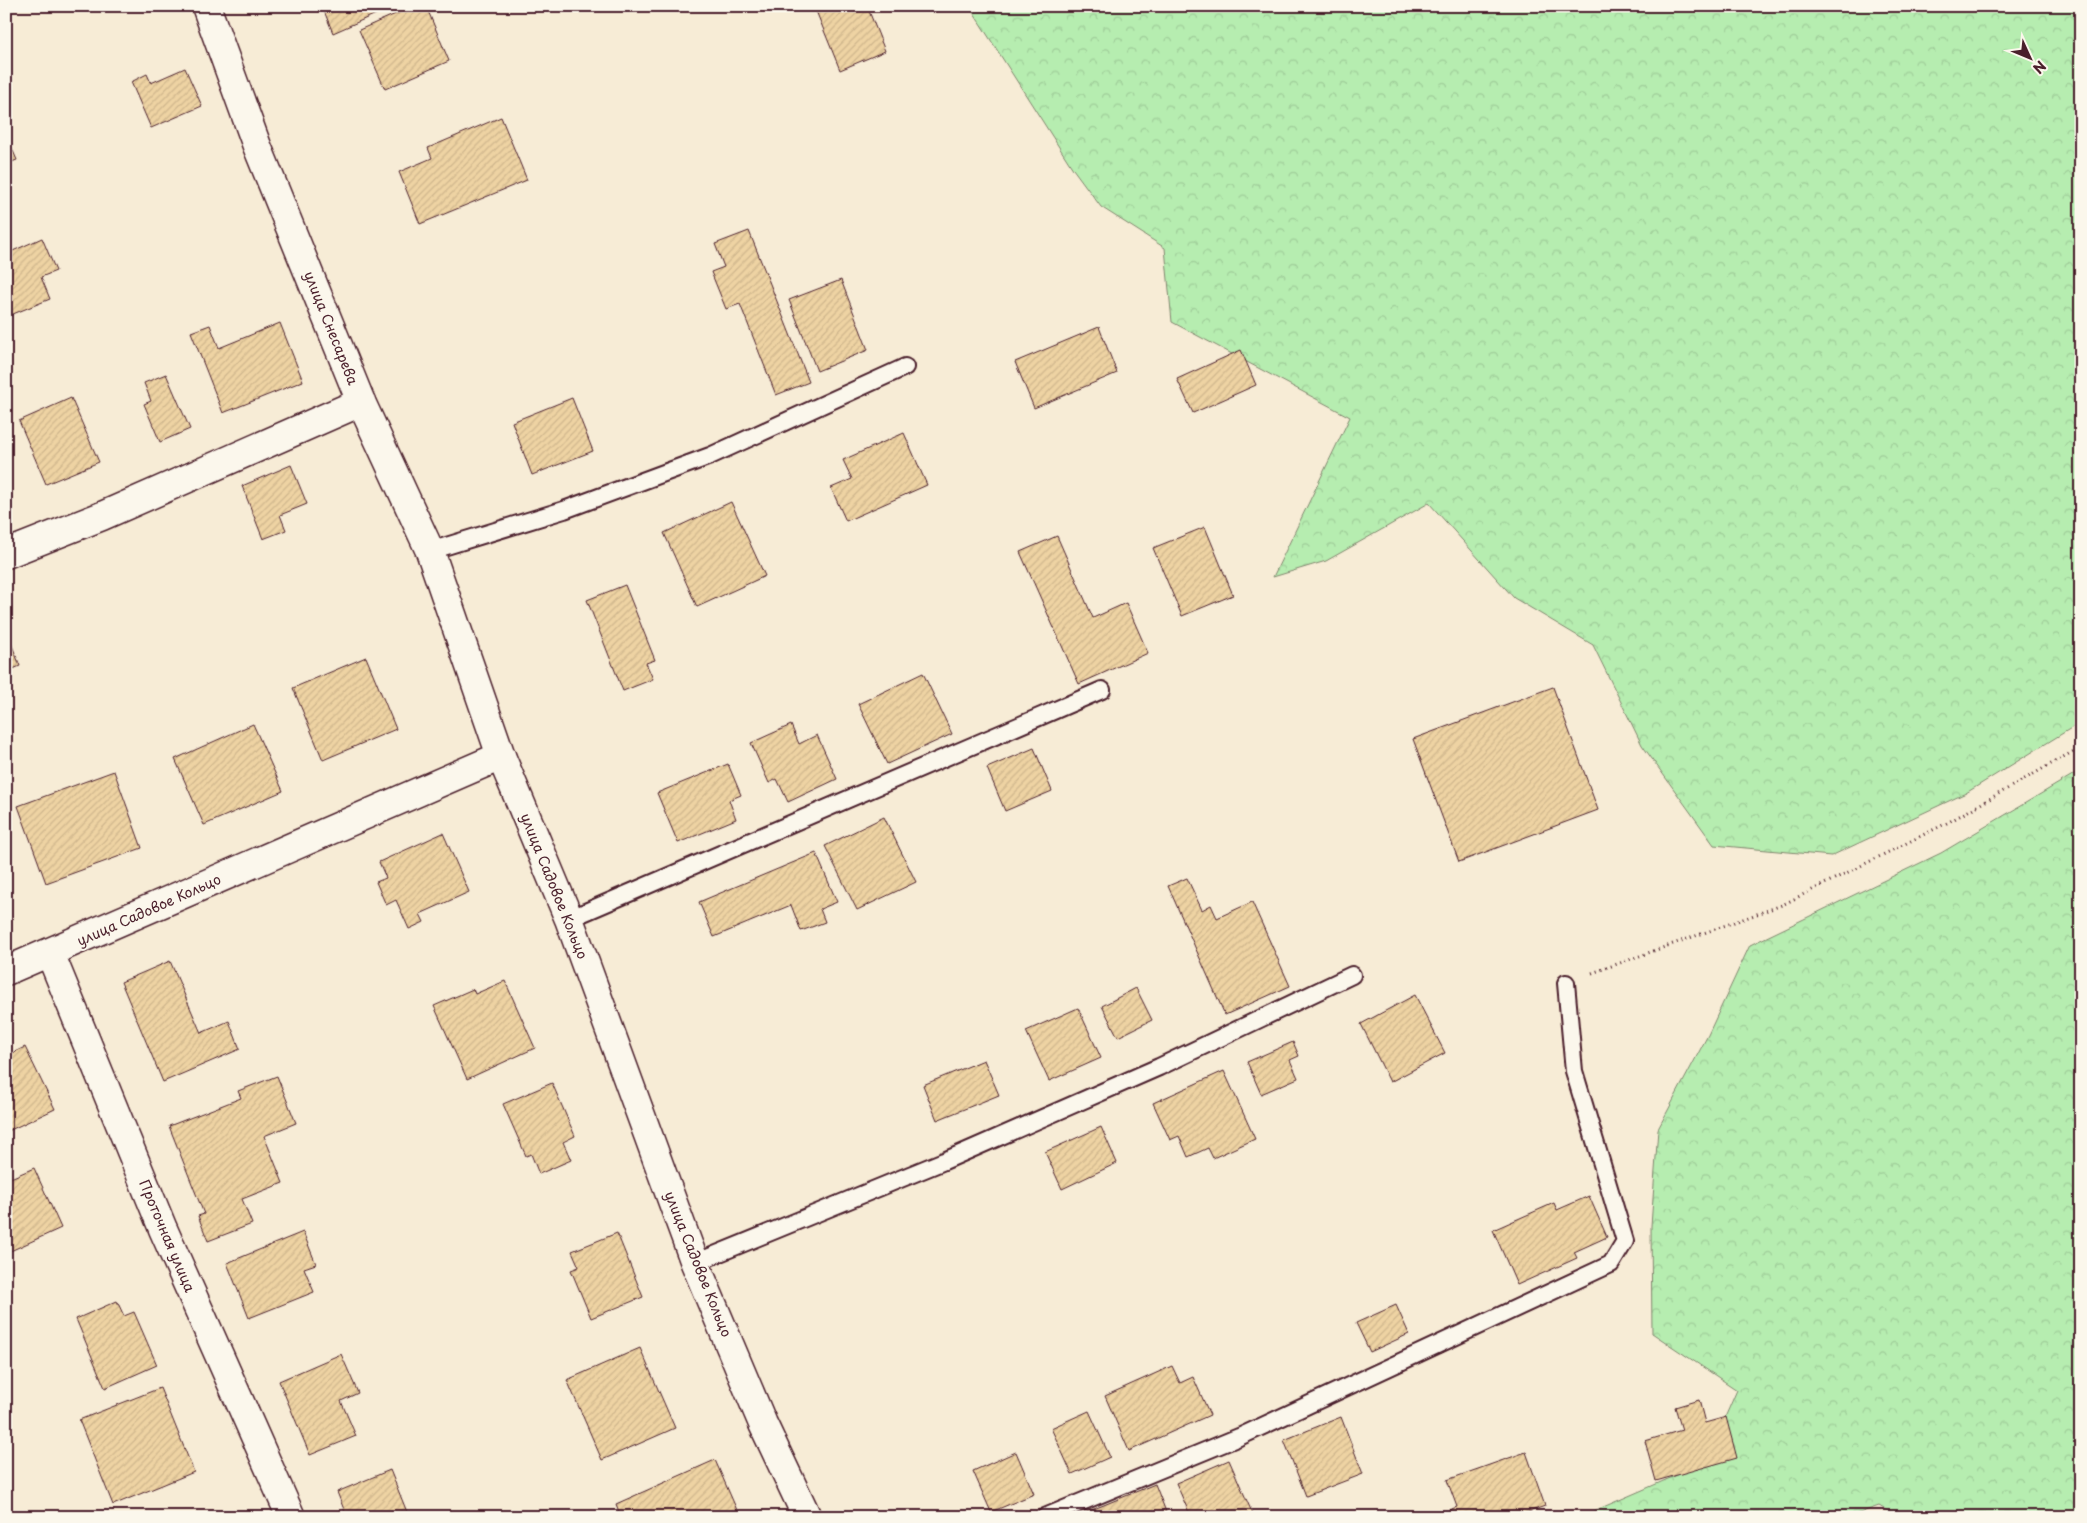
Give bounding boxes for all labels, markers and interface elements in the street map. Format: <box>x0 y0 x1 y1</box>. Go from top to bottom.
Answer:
north arrow <box>2004 32 2054 82</box>
text: N <box>2028 56 2051 79</box>
street label: улица Снесарева <box>299 268 364 388</box>
street label: улица Садовое Кольцо <box>516 810 593 962</box>
street label: улица Садовое Кольцо <box>73 868 224 951</box>
street label: Проточная улица <box>134 1176 201 1296</box>
street label: улица Садовое Кольцо <box>660 1188 737 1340</box>

